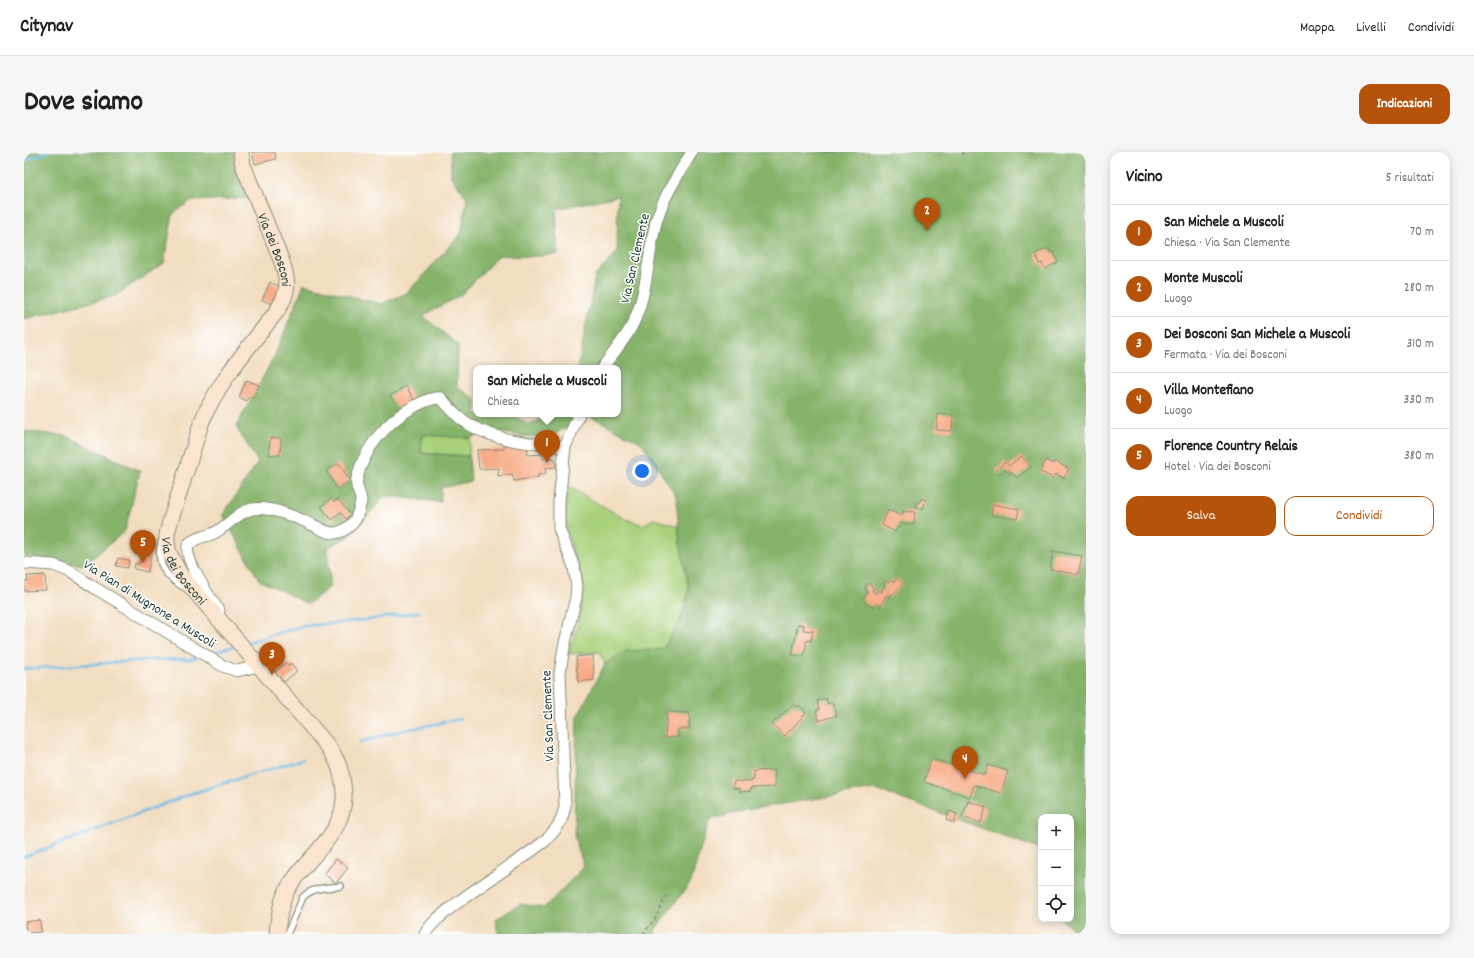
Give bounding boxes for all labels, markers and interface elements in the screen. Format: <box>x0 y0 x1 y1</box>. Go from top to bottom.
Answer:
text: Citynav <box>20 14 73 41</box>
text: Mappa <box>1300 18 1334 38</box>
text: Livelli <box>1356 18 1386 38</box>
text: Condividi <box>1408 18 1454 38</box>
text: Dove siamo <box>24 84 143 124</box>
button: Indicazioni <box>1359 84 1450 124</box>
text: Vicino <box>1126 166 1163 190</box>
text: 5 risultati <box>1386 169 1434 188</box>
pin: 2 <box>914 198 940 231</box>
street label: Via dei Bosconi <box>251 210 295 287</box>
street label: Via San Clemente <box>616 212 656 305</box>
text: San Michele a Muscoli <box>1164 212 1284 234</box>
text: 1 <box>1138 223 1140 242</box>
text: 70 m <box>1410 223 1434 242</box>
text: Chiesa · Via San Clemente <box>1164 234 1290 253</box>
text: Monte Muscoli <box>1164 268 1243 290</box>
text: 2 <box>1136 279 1142 298</box>
text: 280 m <box>1404 279 1434 298</box>
text: Luogo <box>1164 290 1192 309</box>
text: Dei Bosconi San Michele a Muscoli <box>1164 324 1350 346</box>
text: 3 <box>1136 335 1142 354</box>
text: 310 m <box>1406 335 1434 354</box>
text: Fermata · Via dei Bosconi <box>1164 346 1287 365</box>
popup <box>473 365 621 417</box>
text: San Michele a Muscoli <box>487 371 607 393</box>
text: Villa Montefiano <box>1164 380 1254 402</box>
text: 4 <box>1136 391 1142 410</box>
text: 330 m <box>1403 391 1434 410</box>
text: Chiesa <box>487 393 519 412</box>
text: Luogo <box>1164 402 1192 421</box>
pin: 1 <box>534 430 560 463</box>
text: Florence Country Relais <box>1164 436 1298 458</box>
text: 5 <box>1136 447 1142 466</box>
text: 380 m <box>1404 447 1434 466</box>
text: Hotel · Via dei Bosconi <box>1164 458 1271 477</box>
your location <box>632 461 652 481</box>
button: Salva <box>1126 496 1276 536</box>
button: Condividi <box>1284 496 1434 536</box>
pin: 5 <box>130 530 156 563</box>
street label: Via dei Bosconi <box>155 537 211 611</box>
street label: Via Pian di Mugnone a Muscoli <box>79 556 220 654</box>
pin: 3 <box>259 642 285 675</box>
street label: Via San Clemente <box>537 670 561 762</box>
pin: 4 <box>952 746 978 779</box>
map controls <box>1038 814 1074 922</box>
button: + <box>1038 814 1074 850</box>
button: − <box>1038 850 1074 886</box>
button: locate <box>1038 886 1074 922</box>

